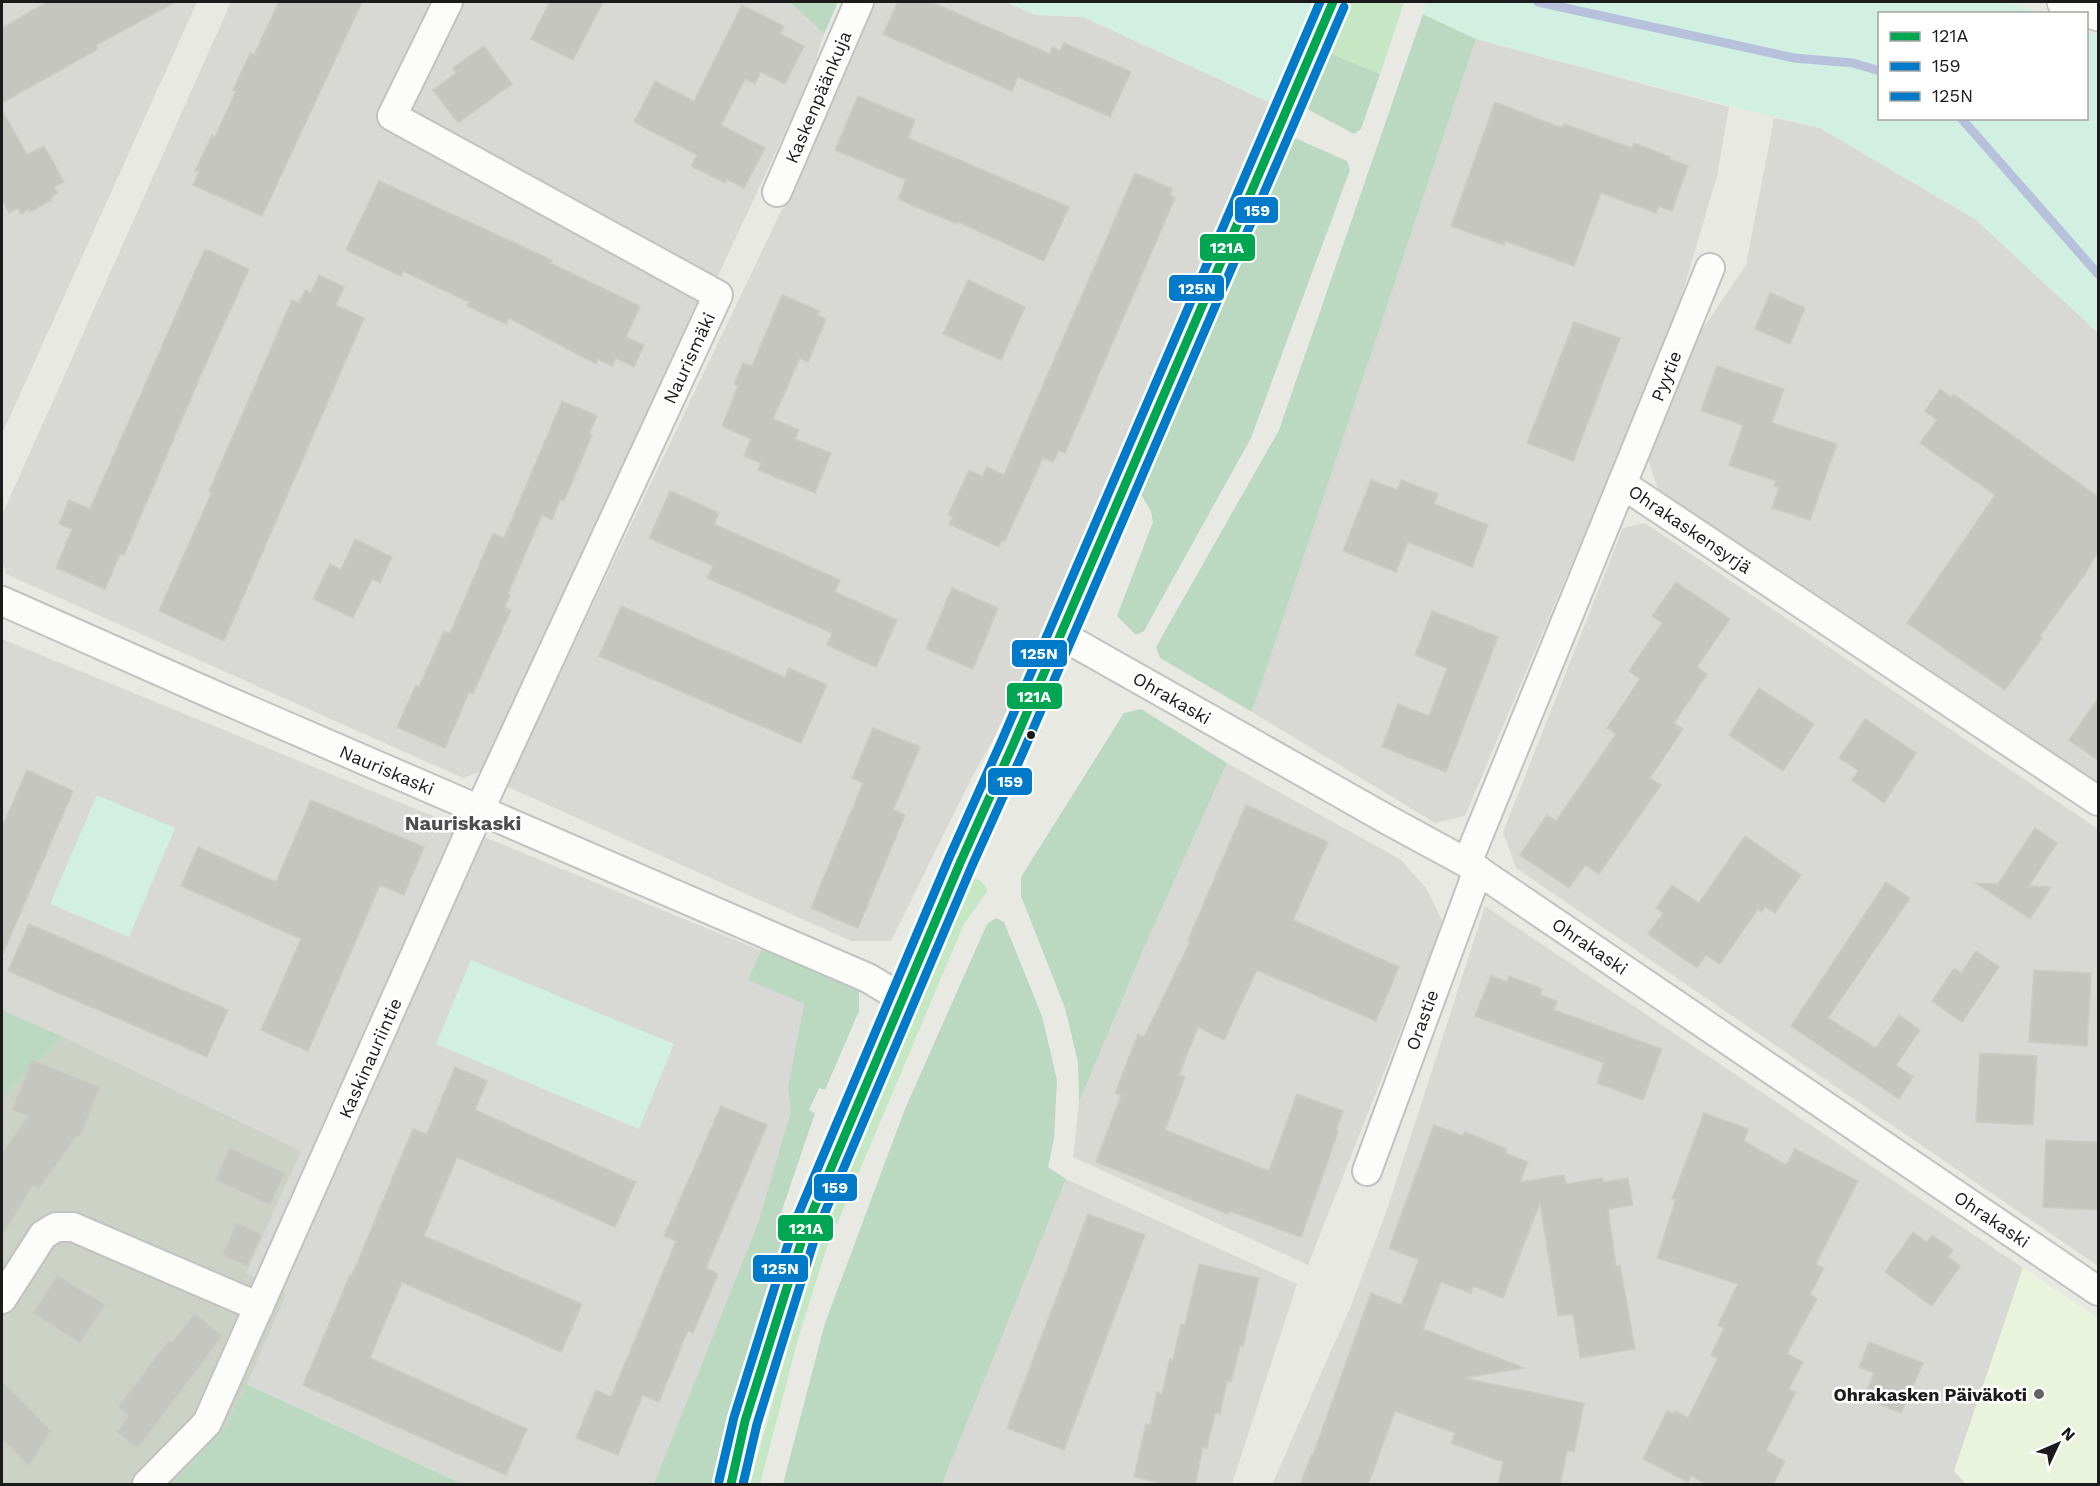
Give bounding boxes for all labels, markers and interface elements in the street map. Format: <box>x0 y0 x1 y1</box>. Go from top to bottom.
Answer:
legend <box>1878 12 2088 120</box>
text: 121A <box>1932 25 1969 46</box>
street label: Kaskenpäänkuja <box>781 28 855 166</box>
text: 159 <box>1932 55 1961 76</box>
text: 125N <box>1932 85 1973 106</box>
line badge: 159 <box>1234 196 1279 224</box>
text: 159 <box>1244 201 1270 220</box>
line badge: 121A <box>1199 233 1256 262</box>
text: 121A <box>1210 238 1244 257</box>
line badge: 125N <box>1168 274 1225 302</box>
text: 125N <box>1178 279 1216 298</box>
street label: Naurismäki <box>659 309 719 407</box>
street label: Pyytie <box>1646 348 1686 404</box>
street label: Ohrakaskensyrjä <box>1625 480 1755 578</box>
line badge: 125N <box>1011 639 1068 668</box>
text: 125N <box>1020 644 1058 663</box>
street label: Ohrakaski <box>1129 667 1215 729</box>
line badge: 121A <box>1006 682 1063 710</box>
text: 121A <box>1017 687 1051 706</box>
unlabelled marker <box>1025 729 1037 741</box>
street label: Nauriskaski <box>337 741 437 799</box>
line badge: 159 <box>987 767 1033 796</box>
text: 159 <box>997 772 1023 791</box>
district label: Nauriskaski <box>405 811 521 835</box>
street label: Ohrakaski <box>1548 913 1632 979</box>
street label: Orastie <box>1401 987 1443 1053</box>
street label: Kaskinauriintie <box>334 995 406 1121</box>
line badge: 159 <box>813 1173 858 1202</box>
text: 159 <box>822 1178 848 1197</box>
street label: Ohrakaski <box>1950 1186 2034 1252</box>
line badge: 121A <box>777 1214 834 1242</box>
text: 121A <box>789 1219 823 1238</box>
line badge: 125N <box>752 1254 809 1283</box>
text: 125N <box>761 1259 799 1278</box>
place label: Ohrakasken Päiväkoti <box>1833 1384 2027 1405</box>
marker: Ohrakasken Päiväkoti <box>2032 1387 2046 1401</box>
north arrow <box>2028 1414 2088 1474</box>
text: N <box>2057 1423 2079 1445</box>

